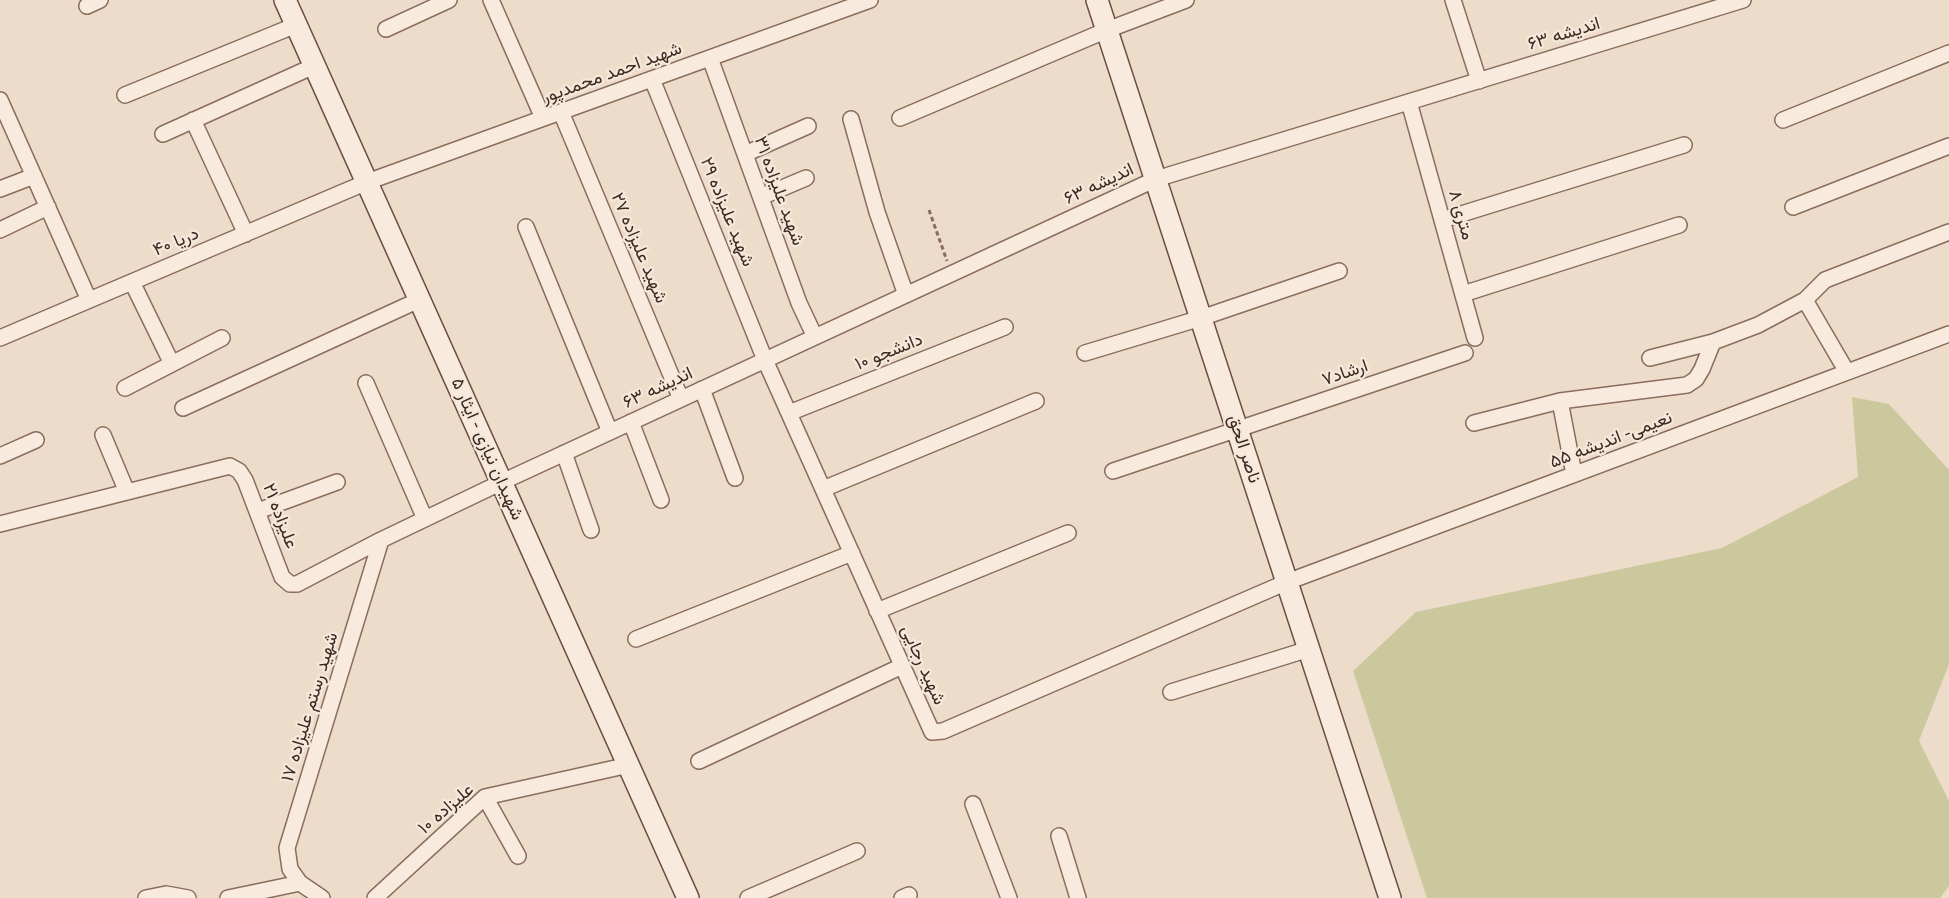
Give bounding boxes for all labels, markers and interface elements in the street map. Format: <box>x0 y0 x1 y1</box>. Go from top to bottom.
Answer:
street label: اندیشه ۶۳ <box>1525 13 1603 55</box>
street label: شهید احمد محمدپور <box>539 38 685 108</box>
street label: شهید علیزاده ۳۱ <box>749 133 809 249</box>
street label: شهید علیزاده ۲۹ <box>695 154 759 270</box>
street label: اندیشه ۶۳ <box>1061 159 1137 209</box>
street label: ۸ متری <box>1444 188 1478 242</box>
street label: شهید علیزاده ۲۷ <box>606 190 672 306</box>
street label: دریا ۴۰ <box>150 223 202 261</box>
street label: دانشجو ۱۰ <box>852 329 926 375</box>
street label: ارشاد۷ <box>1319 355 1371 391</box>
street label: اندیشه ۶۳ <box>620 363 696 413</box>
street label: شهیدان نیازی - ایثار ۵ <box>446 375 528 523</box>
street label: نعیمی- اندیشه ۵۵ <box>1547 407 1675 473</box>
street label: ناصر الحق <box>1223 412 1265 486</box>
street label: علیزاده ۲۱ <box>258 480 302 552</box>
street label: شهید رجایی <box>896 622 950 708</box>
street label: ۱۷ شهید رستم علیزاده <box>277 630 343 784</box>
street label: علیزاده ۱۰ <box>414 779 478 839</box>

